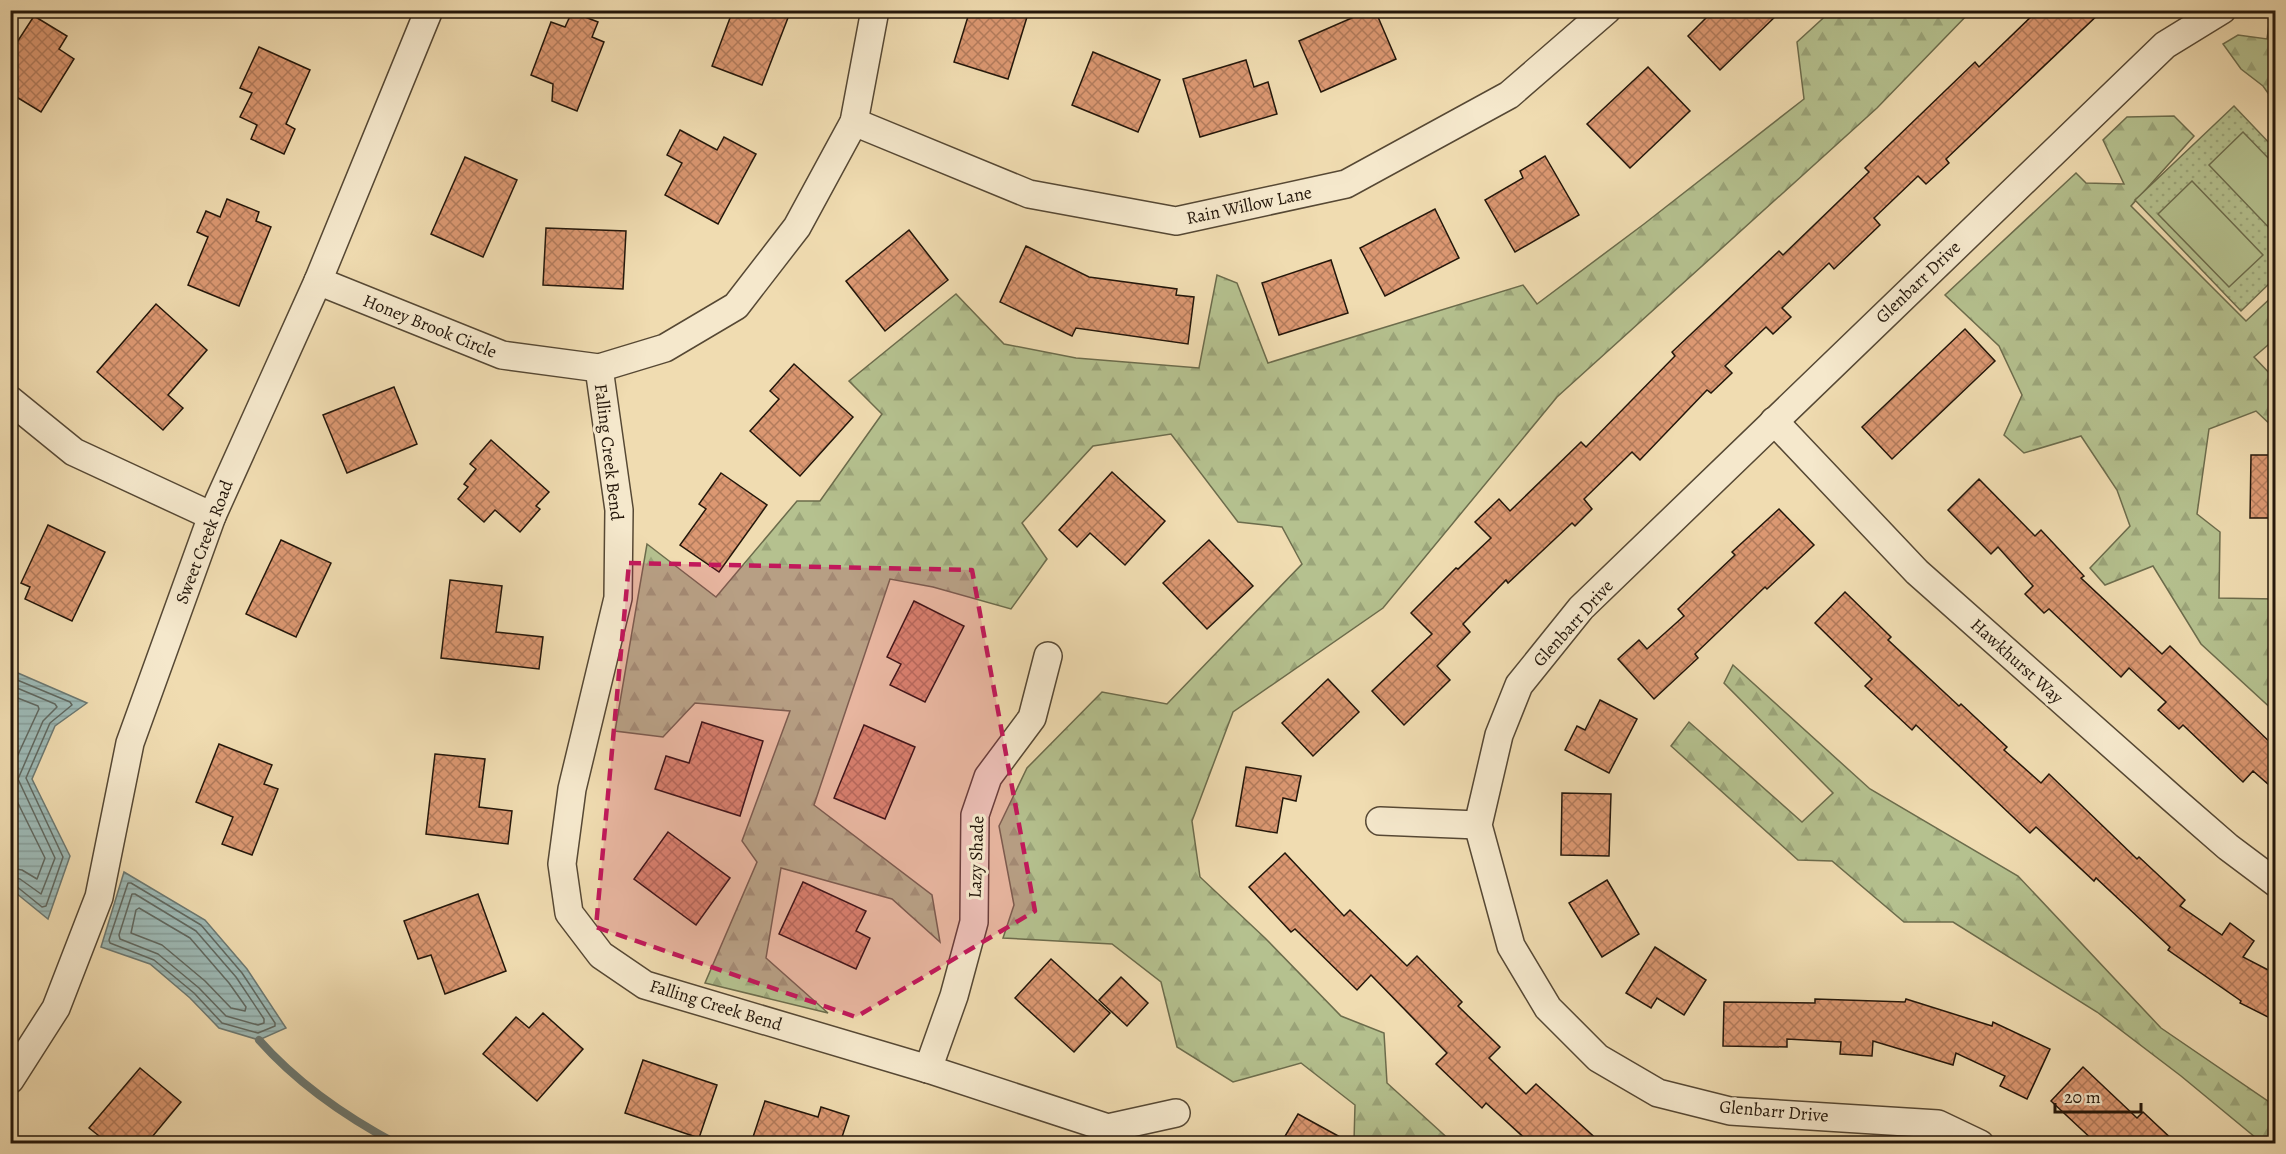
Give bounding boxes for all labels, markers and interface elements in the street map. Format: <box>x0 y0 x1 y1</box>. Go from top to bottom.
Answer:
street label: Rain Willow Lane <box>1184 180 1314 230</box>
street label: Glenbarr Drive <box>1870 235 1966 329</box>
street label: Honey Brook Circle <box>360 288 500 364</box>
street label: Falling Creek Bend <box>589 382 629 522</box>
street label: Sweet Creek Road <box>169 476 239 607</box>
street label: Glenbarr Drive <box>1527 574 1619 672</box>
street label: Hawkhurst Way <box>1965 613 2069 710</box>
street label: Lazy Shade <box>963 815 989 899</box>
street label: Falling Creek Bend <box>647 973 786 1037</box>
scale bar <box>2055 1076 2140 1114</box>
text: 20 m <box>2064 1085 2101 1109</box>
street label: Glenbarr Drive <box>1718 1094 1830 1128</box>

